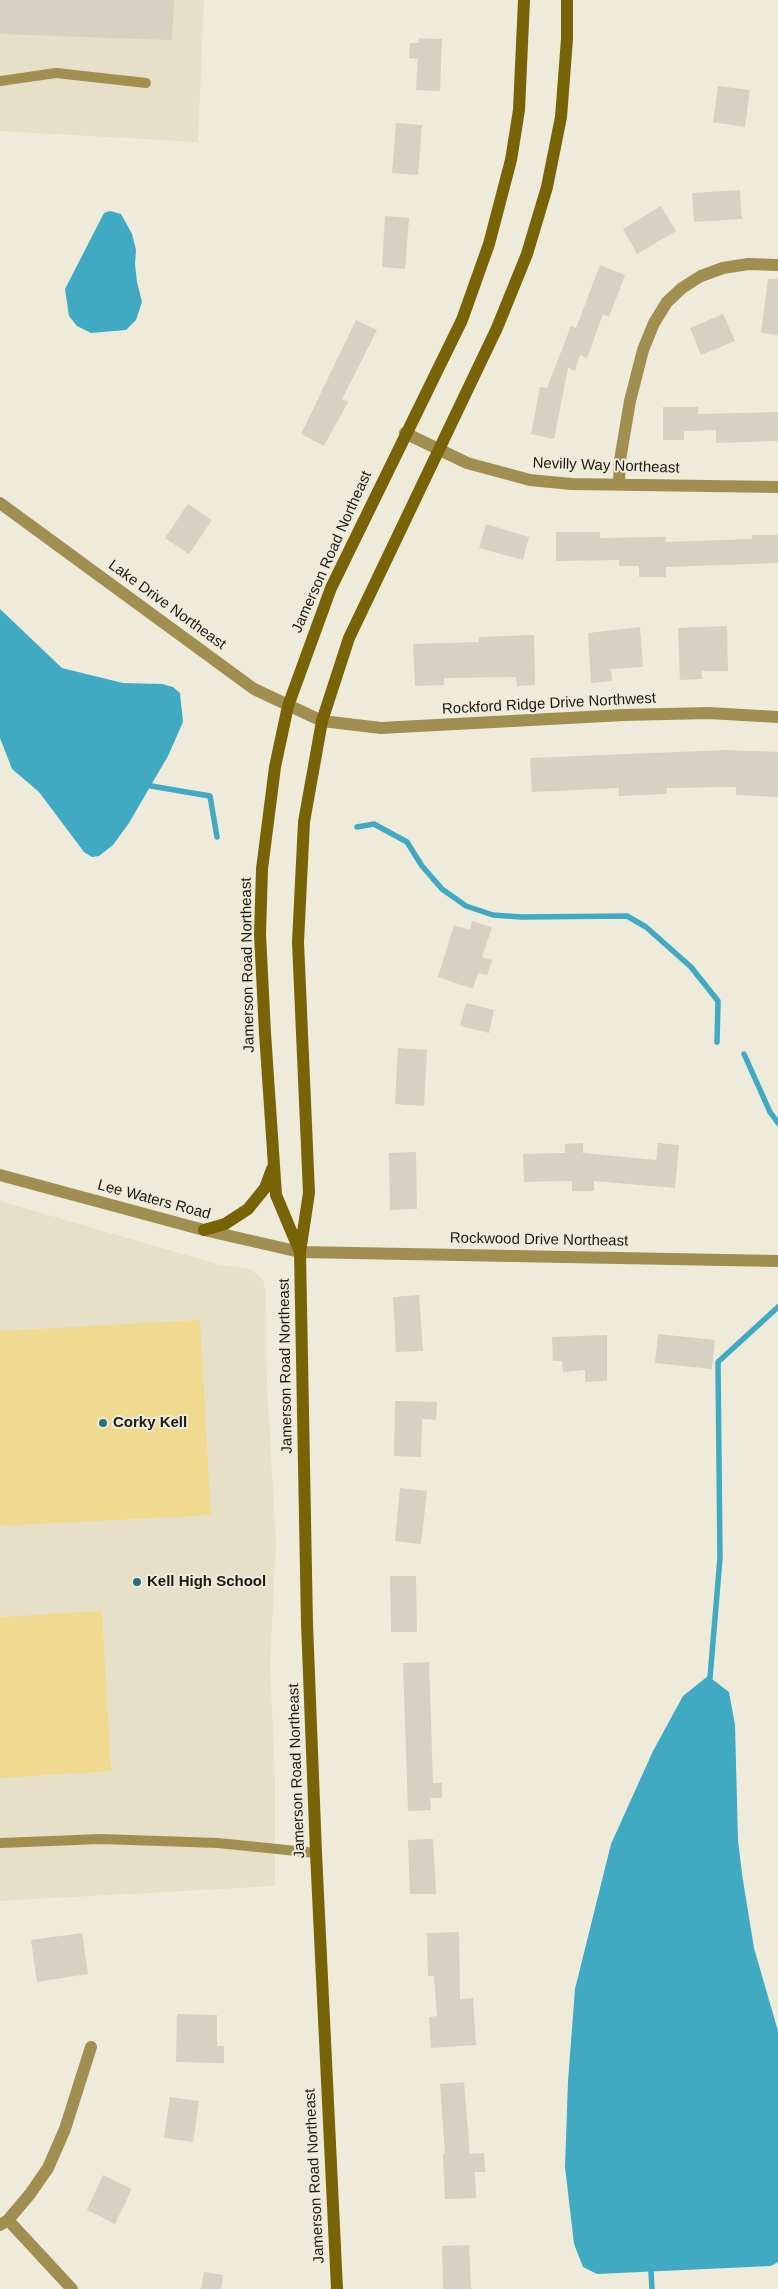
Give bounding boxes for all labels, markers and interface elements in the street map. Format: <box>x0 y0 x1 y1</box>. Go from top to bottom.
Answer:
street label: Nevilly Way Northeast <box>532 454 680 478</box>
street label: Jamerson Road Northeast <box>288 468 376 636</box>
street label: Lake Drive Northeast <box>105 556 229 654</box>
street label: Rockford Ridge Drive Northwest <box>442 689 656 719</box>
street label: Jamerson Road Northeast <box>237 877 259 1053</box>
street label: Lee Waters Road <box>96 1176 212 1224</box>
street label: Rockwood Drive Northeast <box>450 1229 628 1251</box>
street label: Jamerson Road Northeast <box>275 1278 297 1454</box>
place label: Corky Kell <box>113 1414 187 1432</box>
marker: Corky Kell <box>97 1417 109 1429</box>
place label: Kell High School <box>147 1573 266 1591</box>
marker: Kell High School <box>131 1576 143 1588</box>
street label: Jamerson Road Northeast <box>285 1683 309 1859</box>
street label: Jamerson Road Northeast <box>301 2088 329 2264</box>

